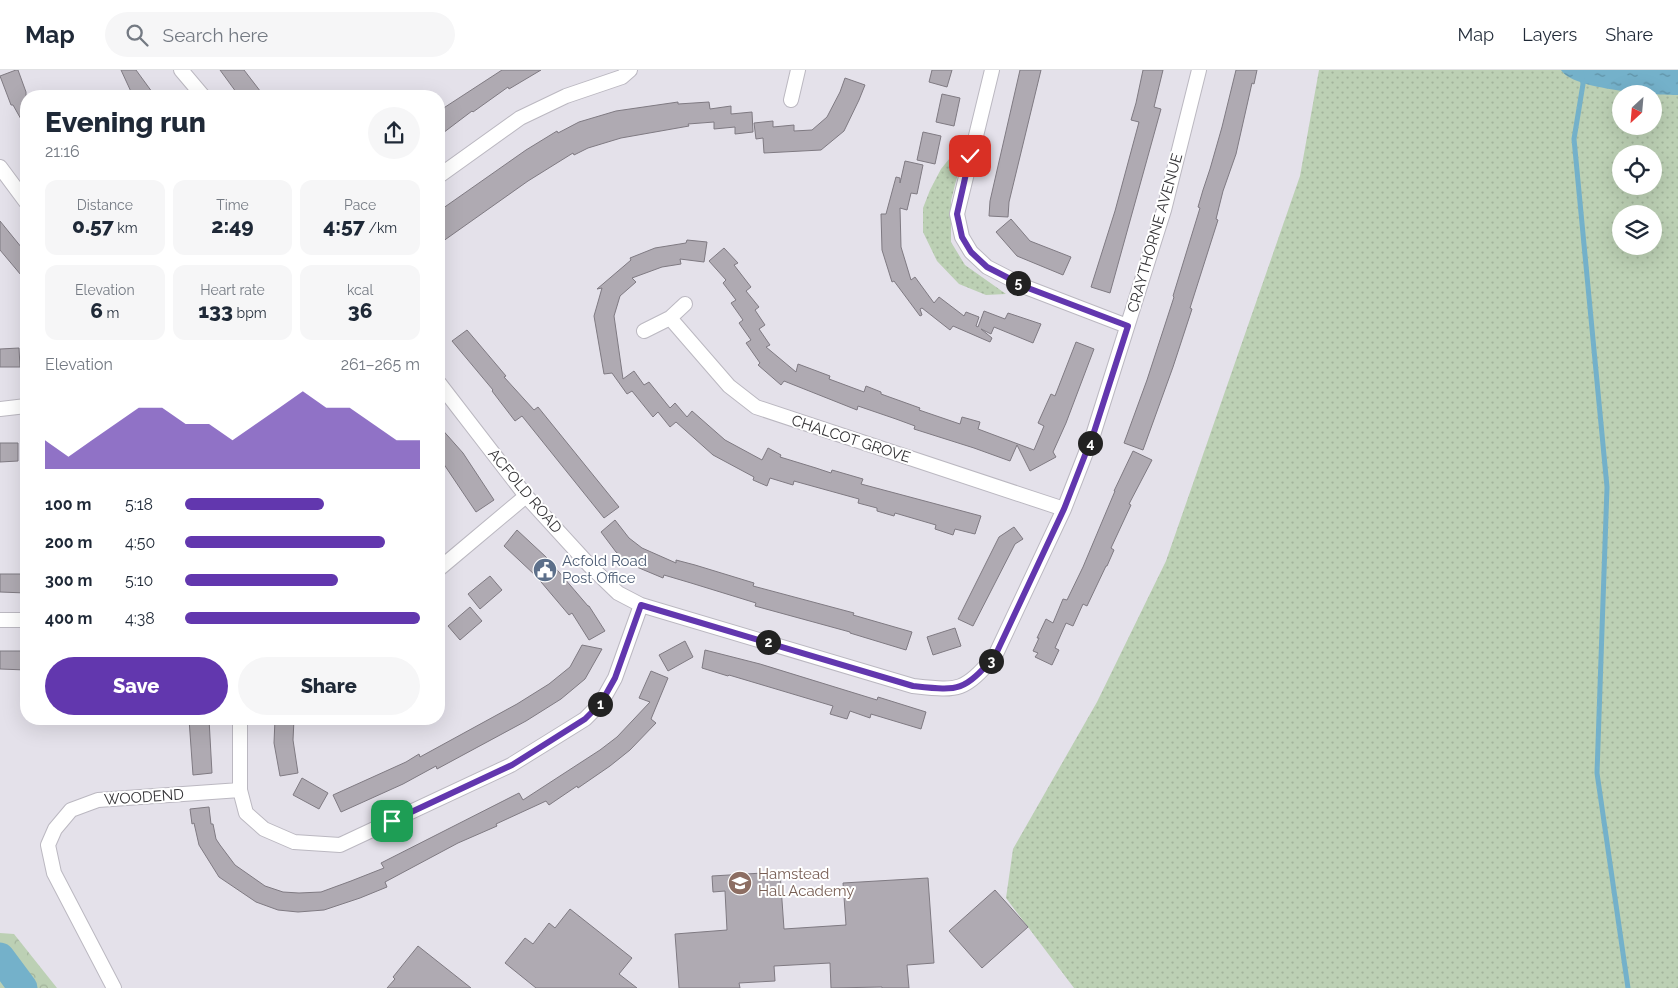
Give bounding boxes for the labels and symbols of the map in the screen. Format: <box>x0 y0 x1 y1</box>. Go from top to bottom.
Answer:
north arrow <box>1612 85 1662 135</box>
pin <box>949 135 991 177</box>
street label: CRAYTHORNE AVENUE <box>1124 151 1186 315</box>
pin: 5 <box>1006 270 1030 296</box>
street label: CHALCOT GROVE <box>789 411 913 467</box>
pin: 4 <box>1078 430 1102 456</box>
street label: ACFOLD ROAD <box>484 445 566 537</box>
place label: Acfold Road Post Office <box>562 552 647 587</box>
public building icon: Acfold Road Post Office <box>532 557 558 583</box>
pin: 2 <box>756 630 780 654</box>
pin: 3 <box>978 648 1004 674</box>
pin: 1 <box>588 692 612 716</box>
street label: WOODEND <box>103 785 185 809</box>
pin <box>371 800 413 842</box>
place label: Hamstead Hall Academy <box>758 865 854 900</box>
school or university icon: Hamstead Hall Academy <box>727 870 753 896</box>

